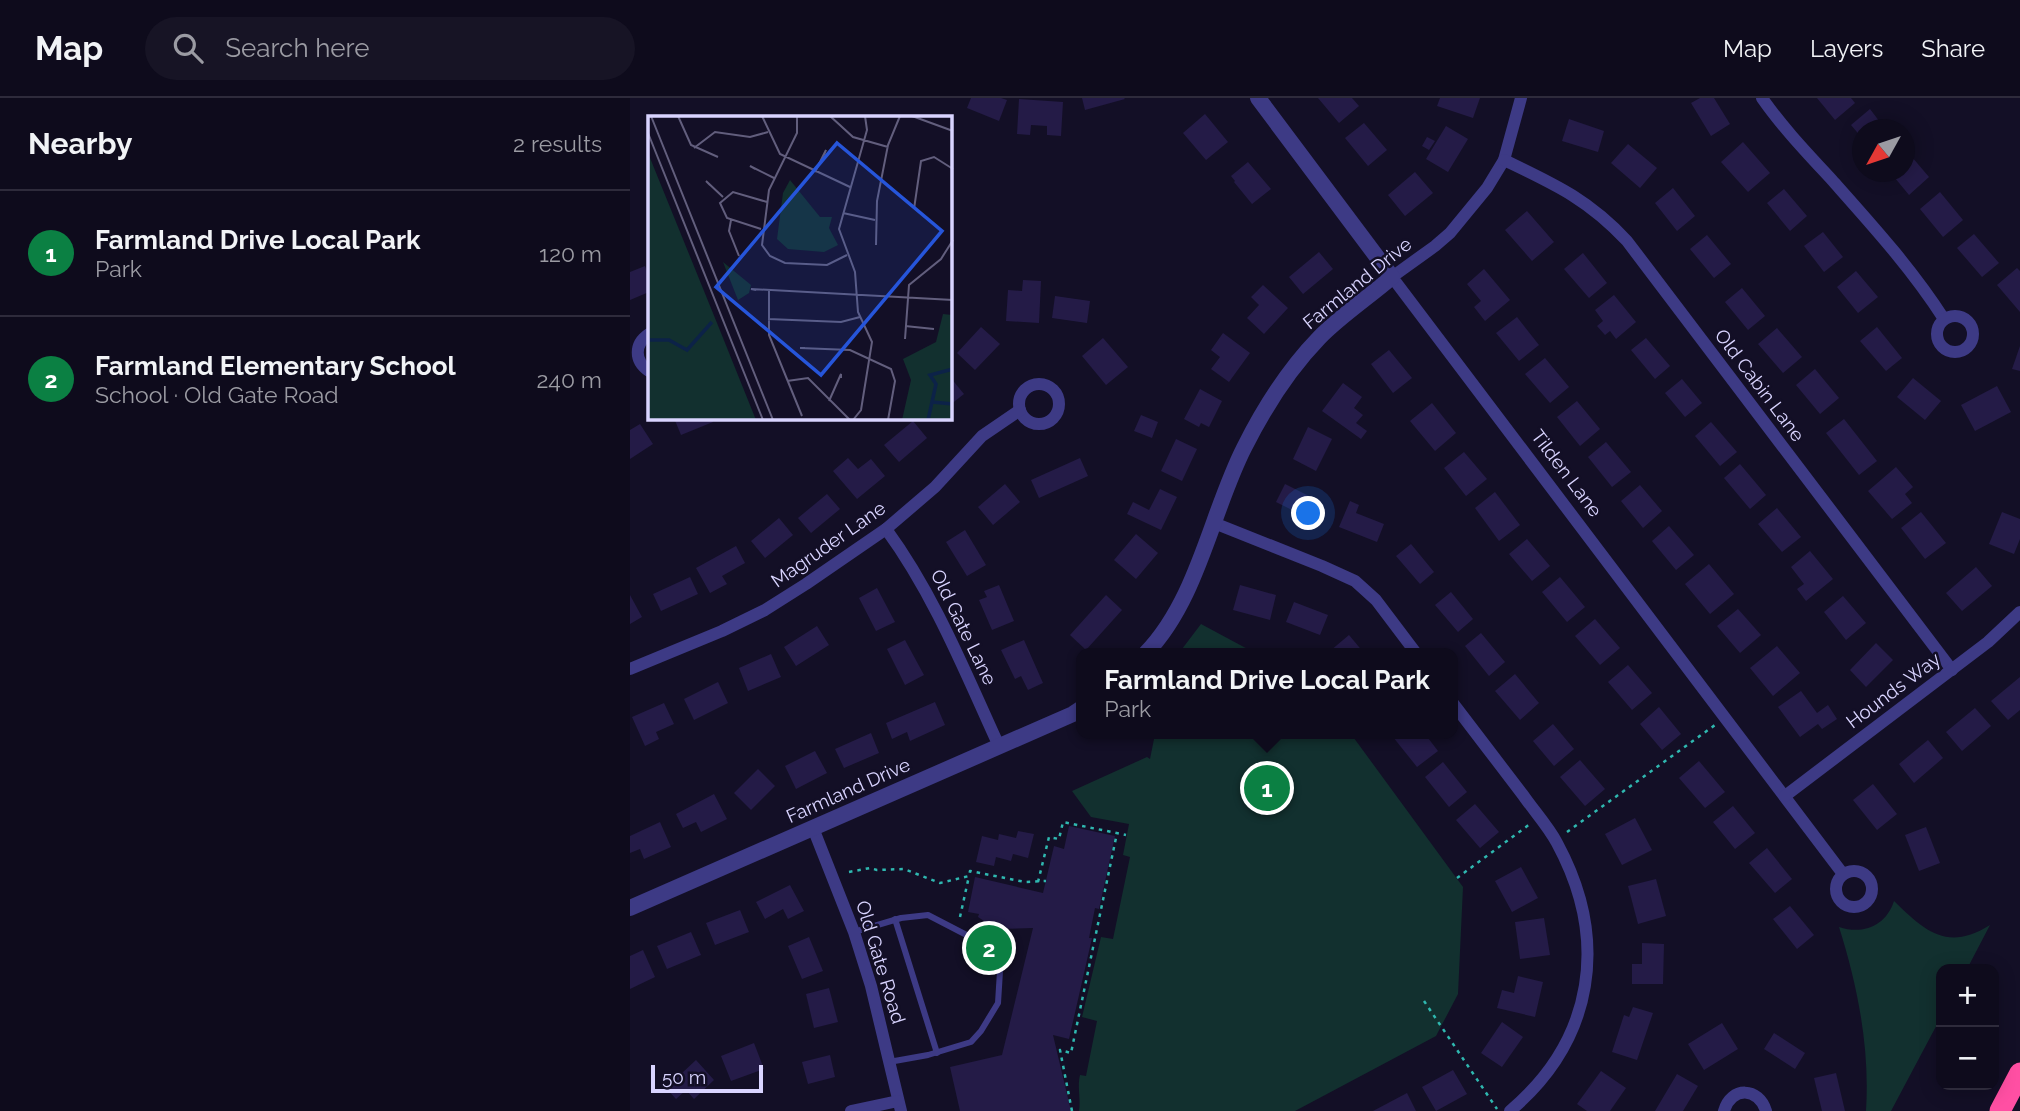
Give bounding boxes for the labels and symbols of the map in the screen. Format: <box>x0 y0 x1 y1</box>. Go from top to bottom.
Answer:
inset map <box>648 116 952 420</box>
north arrow <box>1852 119 1915 182</box>
street label: Farmland Drive <box>1298 233 1416 333</box>
street label: Old Cabin Lane <box>1711 324 1809 446</box>
street label: Tilden Lane <box>1527 425 1607 521</box>
street label: Magruder Lane <box>767 496 889 592</box>
your location <box>1291 496 1325 530</box>
street label: Old Gate Lane <box>927 566 1001 688</box>
street label: Hounds Way <box>1842 648 1944 732</box>
street label: Farmland Drive <box>783 753 913 827</box>
pin: 1 <box>1244 762 1290 814</box>
street label: Old Gate Road <box>852 898 910 1026</box>
pin: 2 <box>966 922 1012 974</box>
scale bar <box>651 1062 763 1094</box>

